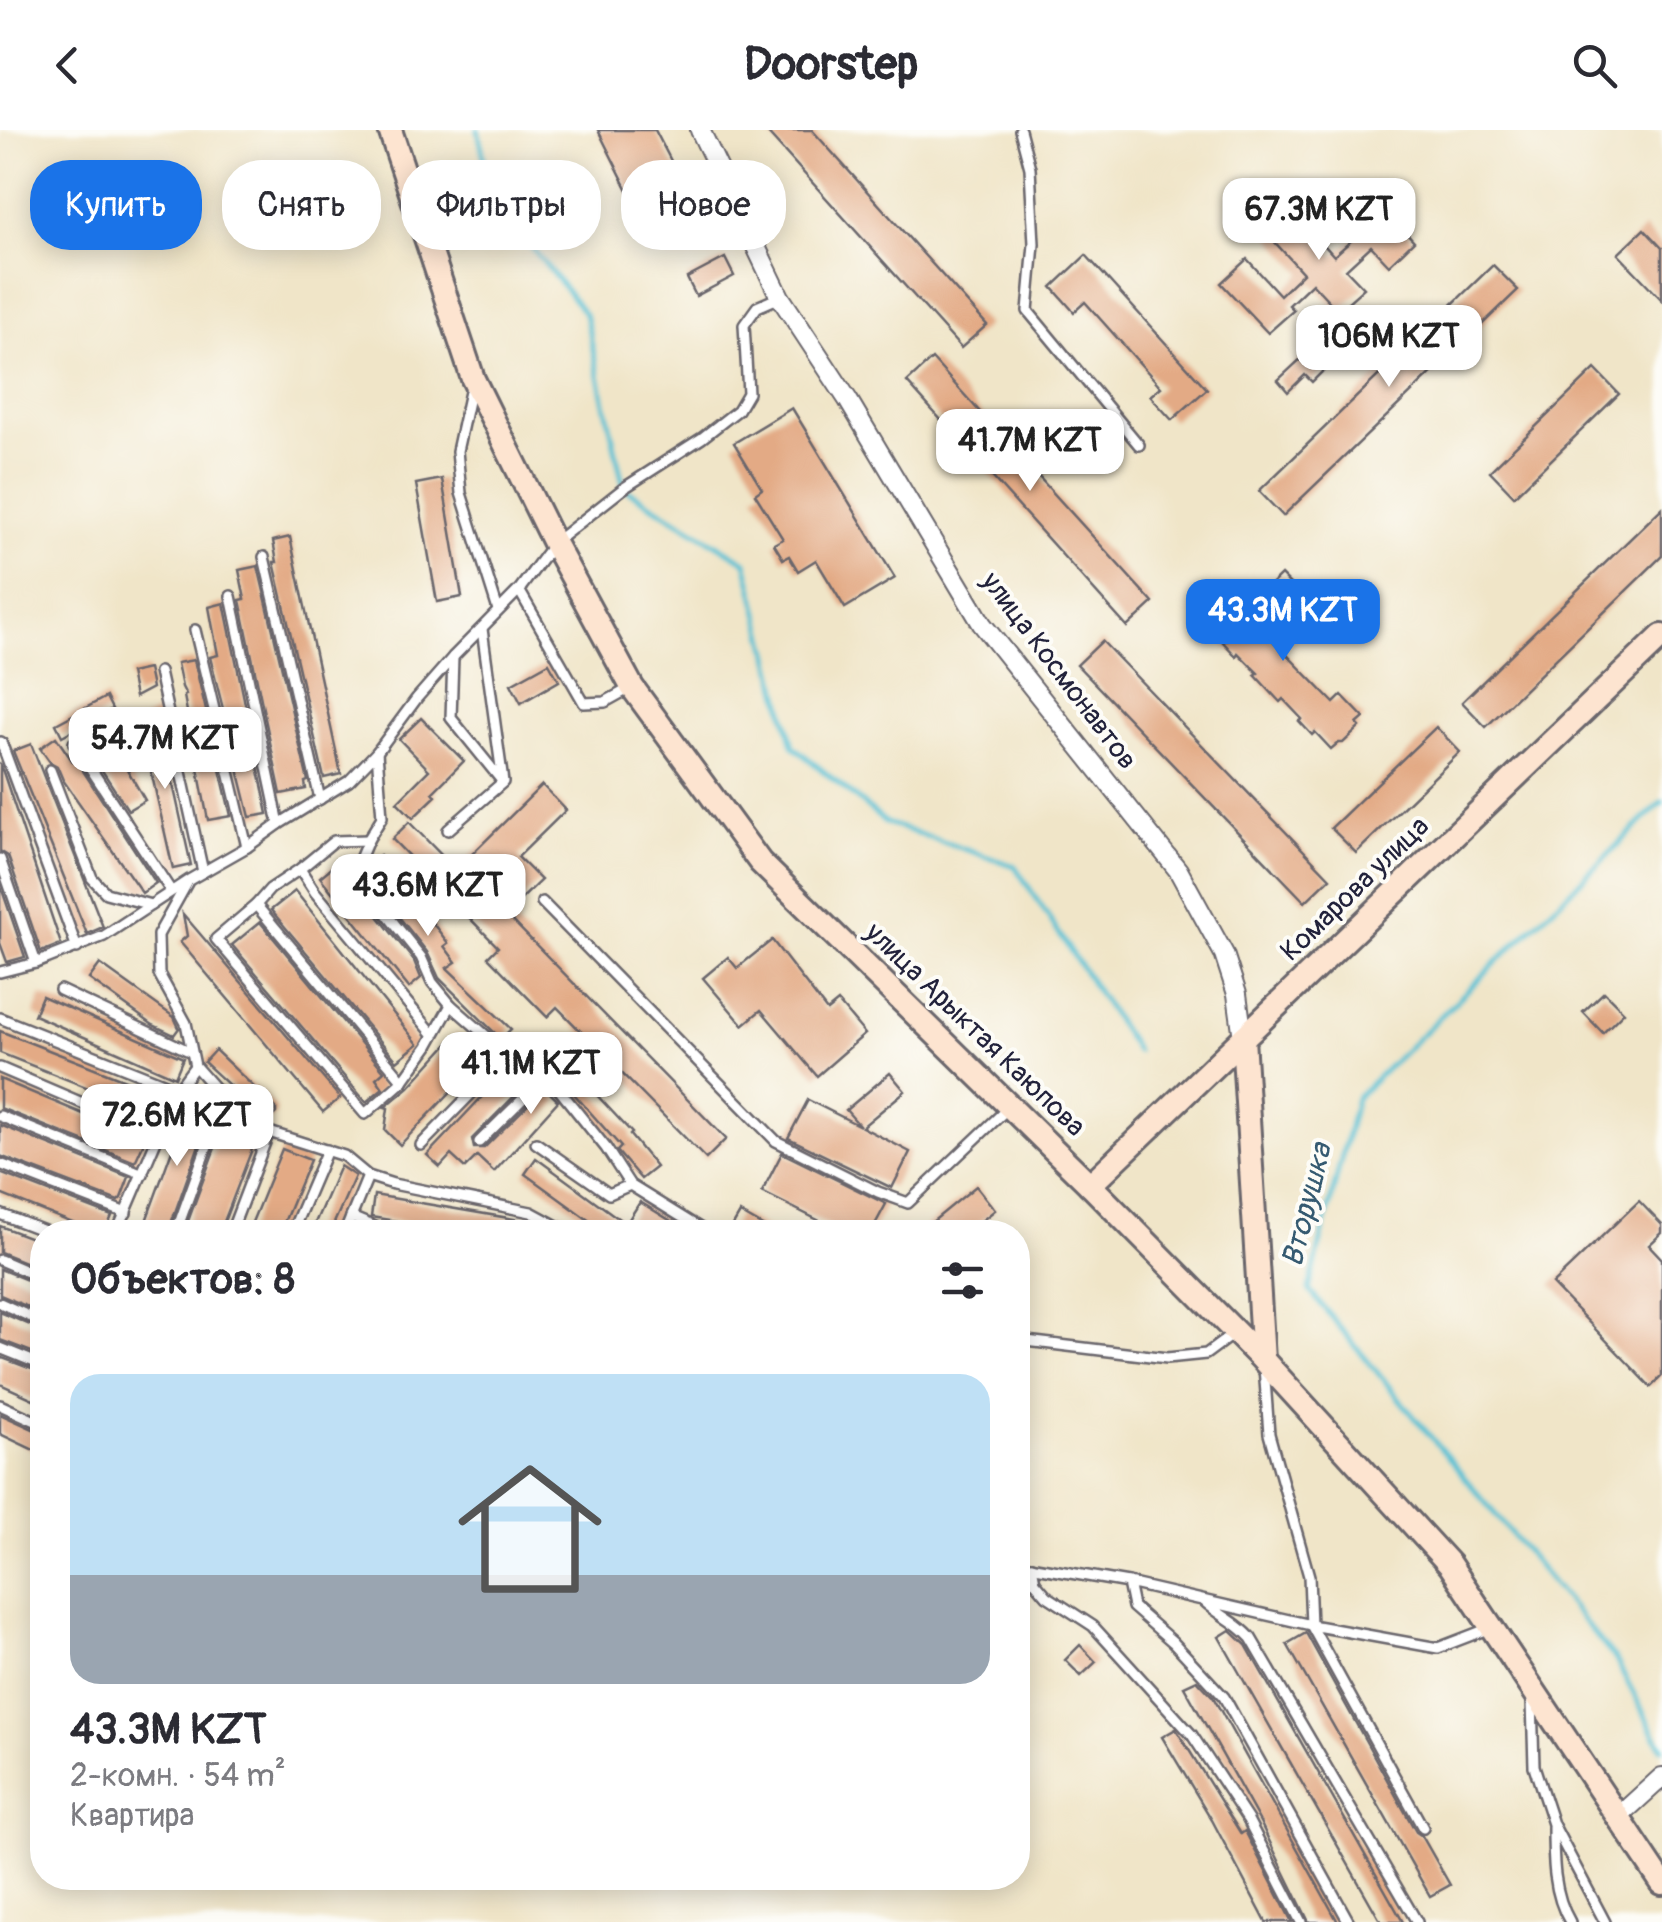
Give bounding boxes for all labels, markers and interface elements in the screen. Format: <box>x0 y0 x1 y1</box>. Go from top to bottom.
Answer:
text: Doorstep <box>744 37 918 93</box>
icon: back <box>40 38 95 93</box>
icon: search <box>1567 38 1622 93</box>
chip: Купить <box>30 160 202 250</box>
chip: Снять <box>222 160 381 250</box>
chip: Фильтры <box>401 160 601 250</box>
chip: Новое <box>621 160 786 250</box>
pin: 67.3M KZT <box>1205 178 1433 263</box>
text: 67.3M KZT <box>1245 190 1393 230</box>
pin: 106M KZT <box>1286 305 1492 390</box>
text: 106M KZT <box>1318 317 1460 357</box>
pin: 41.7M KZT <box>916 409 1144 494</box>
text: 41.7M KZT <box>958 421 1102 461</box>
street label: улица Космонавтов <box>973 565 1145 777</box>
pin: 43.3M KZT <box>1169 579 1397 664</box>
text: 43.3M KZT <box>1208 591 1358 631</box>
pin: 54.7M KZT <box>51 707 279 792</box>
text: 54.7M KZT <box>91 719 239 759</box>
street label: Комарова улица <box>1273 809 1437 969</box>
pin: 43.6M KZT <box>314 854 542 939</box>
text: 43.6M KZT <box>353 866 503 906</box>
street label: улица Арыктая Каюпова <box>857 915 1093 1144</box>
pin: 41.1M KZT <box>417 1032 645 1117</box>
text: 41.1M KZT <box>461 1044 601 1084</box>
pin: 72.6M KZT <box>63 1084 291 1169</box>
text: 72.6M KZT <box>102 1096 252 1136</box>
water label: Вторушка <box>1274 1138 1341 1270</box>
icon: filters <box>935 1253 990 1308</box>
text: Объектов: 8 <box>70 1254 295 1306</box>
icon: home <box>440 1439 620 1619</box>
text: 43.3M KZT <box>70 1704 267 1756</box>
text: 2-комн. · 54 m² <box>70 1756 286 1796</box>
text: Квартира <box>70 1796 194 1836</box>

